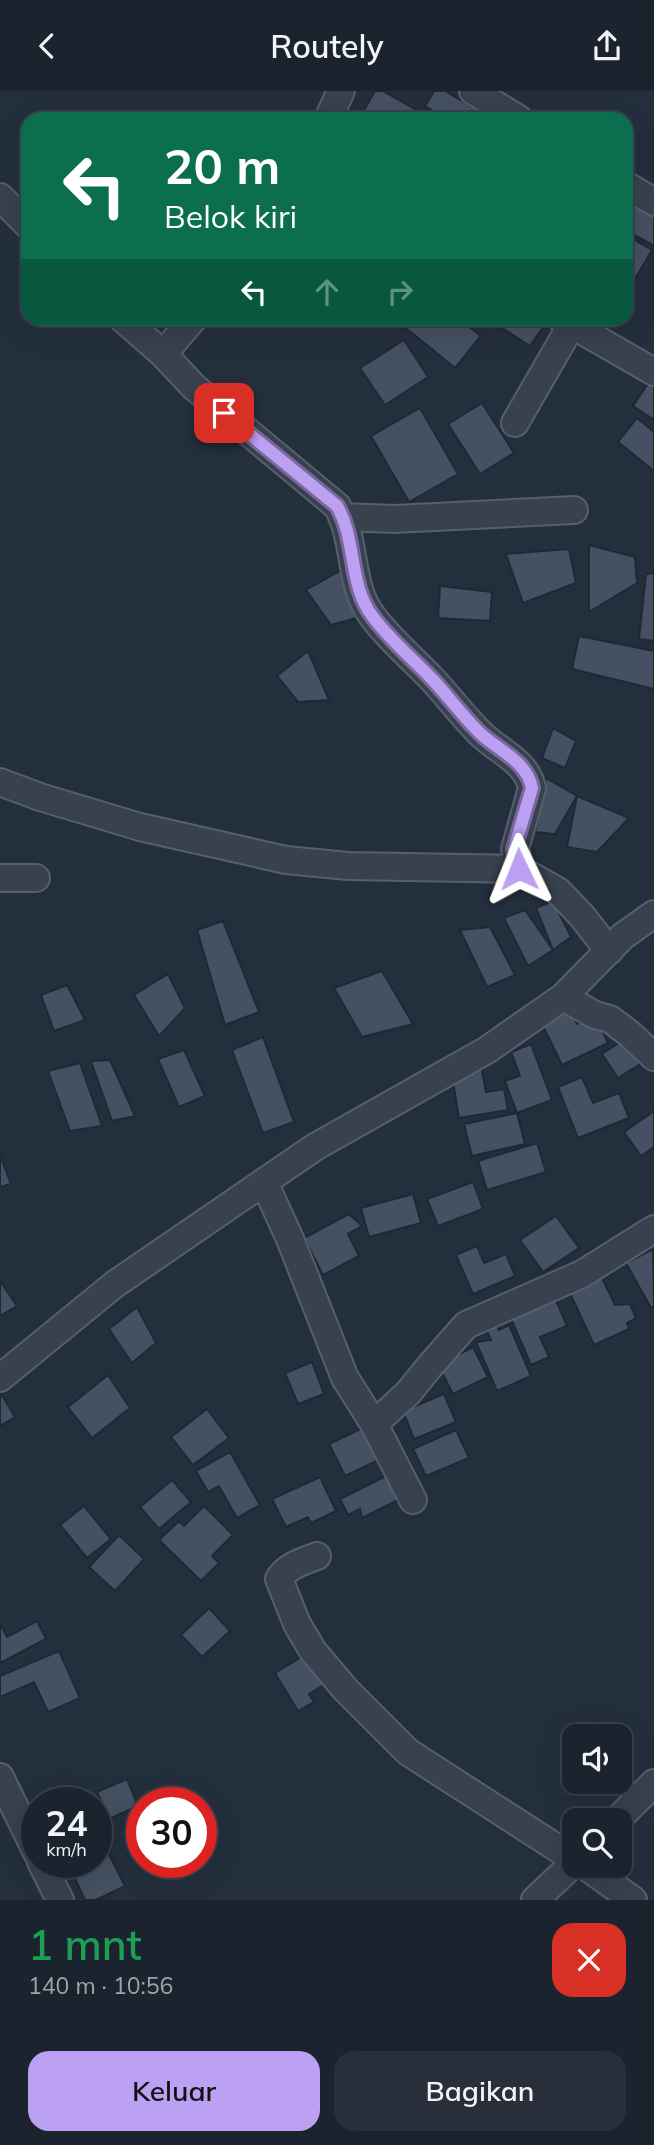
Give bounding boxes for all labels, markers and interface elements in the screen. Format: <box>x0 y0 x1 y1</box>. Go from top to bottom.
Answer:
text: Routely <box>270 26 384 66</box>
icon: back <box>28 27 66 65</box>
icon: share <box>588 27 626 65</box>
text: 20 m <box>164 135 280 196</box>
icon: left <box>49 140 140 231</box>
text: Belok kiri <box>164 196 297 236</box>
icon: left <box>235 273 273 311</box>
icon: ahead <box>308 273 346 311</box>
icon: right <box>381 273 419 311</box>
pin <box>194 383 254 443</box>
icon: arrive <box>205 394 243 432</box>
position arrow <box>482 832 556 906</box>
map controls <box>562 1724 632 1878</box>
button: sound <box>562 1724 632 1794</box>
speed limit sign: 30 <box>126 1787 217 1878</box>
text: 24 <box>45 1801 88 1845</box>
button: search <box>562 1808 632 1878</box>
text: km/h <box>46 1838 87 1861</box>
text: 1 mnt <box>28 1918 142 1971</box>
button: close <box>552 1923 626 1997</box>
text: 140 m · 10:56 <box>28 1971 173 2000</box>
button: Keluar <box>28 2051 320 2131</box>
button: Bagikan <box>334 2051 626 2131</box>

